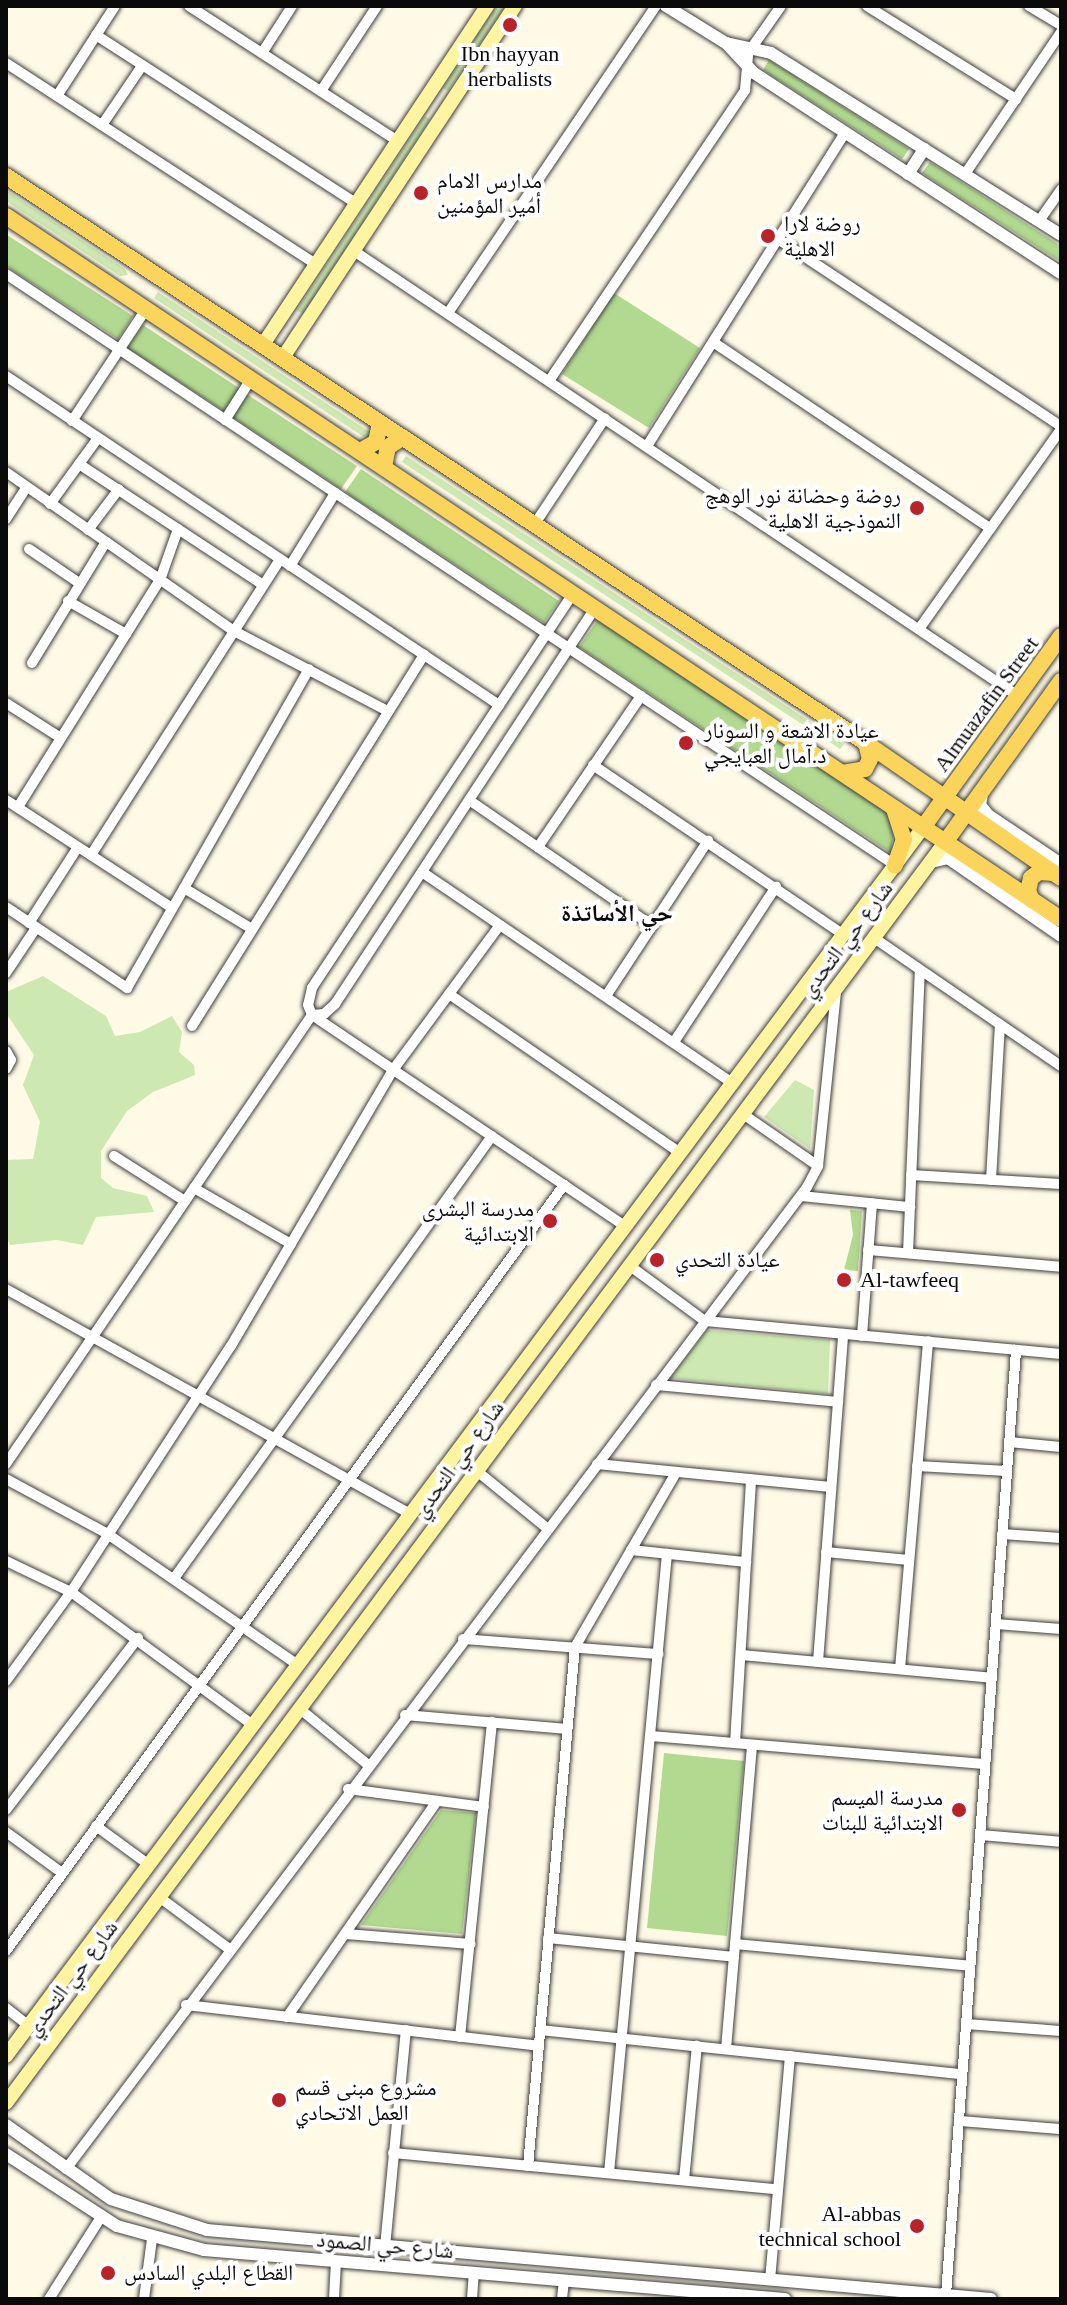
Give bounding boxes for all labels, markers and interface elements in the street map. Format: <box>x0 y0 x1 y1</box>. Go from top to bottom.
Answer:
marker: Ibn hayyan herbalists <box>499 14 521 36</box>
place label: Ibn hayyan herbalists <box>461 40 559 92</box>
place label: مدارس الامام أمير المؤمنين <box>437 167 542 218</box>
marker: مدارس الامام أمير المؤمنين <box>412 184 430 202</box>
place label: روضة لارا الاهلية <box>784 210 861 262</box>
marker: روضة لارا الاهلية <box>759 227 777 245</box>
place label: روضة وحضانة نور الوهج النموذجية الاهلية <box>705 482 901 534</box>
marker: روضة وحضانة نور الوهج النموذجية الاهلية <box>908 499 926 517</box>
street label: Almuazafin Street <box>928 631 1044 777</box>
place label: عيادة الاشعة و السونار د.آمال العبايجي <box>704 717 879 768</box>
marker: عيادة الاشعة و السونار د.آمال العبايجي <box>675 732 697 754</box>
street label: شارع حي التحدي <box>794 876 898 1002</box>
district label: حي الأساتذة <box>561 900 673 928</box>
place label: مدرسة البشرى الابتدائية <box>422 1195 534 1246</box>
marker: مدرسة البشرى الابتدائية <box>541 1212 559 1230</box>
place label: عيادة التحدي <box>675 1247 780 1273</box>
marker: عيادة التحدي <box>646 1249 668 1271</box>
place label: Al-tawfeeq <box>860 1267 959 1293</box>
marker: Al-tawfeeq <box>835 1271 853 1289</box>
street label: شارع حي التحدي <box>407 1395 509 1523</box>
place label: مدرسة الميسم الابتدائية للبنات <box>822 1784 943 1836</box>
marker: مدرسة الميسم الابتدائية للبنات <box>950 1801 968 1819</box>
street label: شارع حي التحدي <box>19 1915 123 2041</box>
place label: مشروع مبنى قسم العمل الاتحادي <box>295 2074 437 2126</box>
marker: مشروع مبنى قسم العمل الاتحادي <box>270 2091 288 2109</box>
place label: Al-abbas technical school <box>759 2200 901 2252</box>
marker: Al-abbas technical school <box>908 2217 926 2235</box>
street label: شارع حي الصمود <box>315 2226 455 2264</box>
place label: القطاع البلدي السادس <box>124 2260 293 2286</box>
marker: القطاع البلدي السادس <box>99 2264 117 2282</box>

